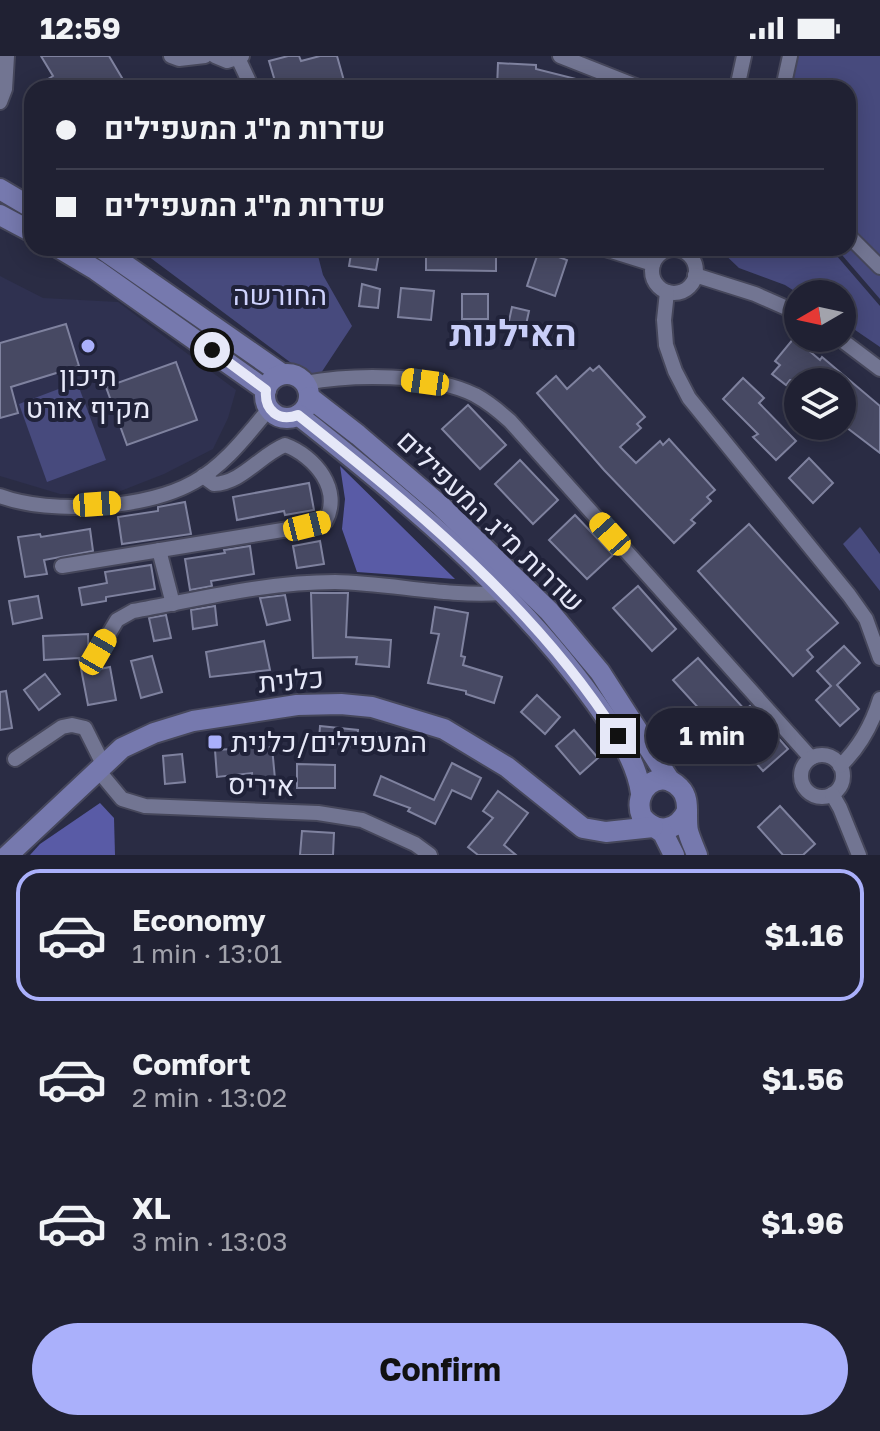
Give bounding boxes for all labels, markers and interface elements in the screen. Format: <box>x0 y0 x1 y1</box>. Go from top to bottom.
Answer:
text: 12:59 <box>40 10 121 46</box>
text: שדרות מ"ג המעפילים <box>104 110 385 146</box>
text: שדרות מ"ג המעפילים <box>104 187 385 223</box>
park label: החורשה <box>233 278 327 311</box>
north arrow <box>784 280 856 352</box>
map controls <box>784 280 856 440</box>
district label: האילנות <box>449 311 577 354</box>
route start <box>194 332 230 368</box>
marker: תיכון מקיף אורט <box>79 337 97 355</box>
place label: תיכון מקיף אורט <box>26 359 150 424</box>
car <box>400 367 450 397</box>
button: layers <box>784 368 856 440</box>
street label: שדרות מ"ג המעפילים <box>391 423 592 618</box>
car <box>72 490 122 518</box>
car <box>585 508 635 560</box>
car <box>281 509 333 543</box>
car <box>76 625 120 679</box>
street label: כלנית <box>257 660 325 699</box>
callout: 1 min <box>646 708 778 764</box>
route end <box>600 718 636 754</box>
text: 1 min <box>679 720 745 751</box>
place label: המעפילים/כלנית <box>231 725 427 758</box>
marker: המעפילים/כלנית <box>206 733 224 751</box>
street label: איריס <box>227 767 295 802</box>
icon: car <box>36 899 108 971</box>
text: Economy <box>132 902 266 938</box>
text: $1.16 <box>764 917 844 953</box>
text: 1 min · 13:01 <box>132 938 282 969</box>
icon: car <box>36 1043 108 1115</box>
text: Comfort <box>132 1046 251 1082</box>
text: $1.56 <box>762 1061 844 1097</box>
text: 2 min · 13:02 <box>132 1082 287 1113</box>
icon: car <box>36 1187 108 1259</box>
text: XL <box>132 1190 171 1226</box>
text: $1.96 <box>761 1205 844 1241</box>
text: 3 min · 13:03 <box>132 1226 287 1257</box>
button: Confirm <box>32 1323 848 1415</box>

